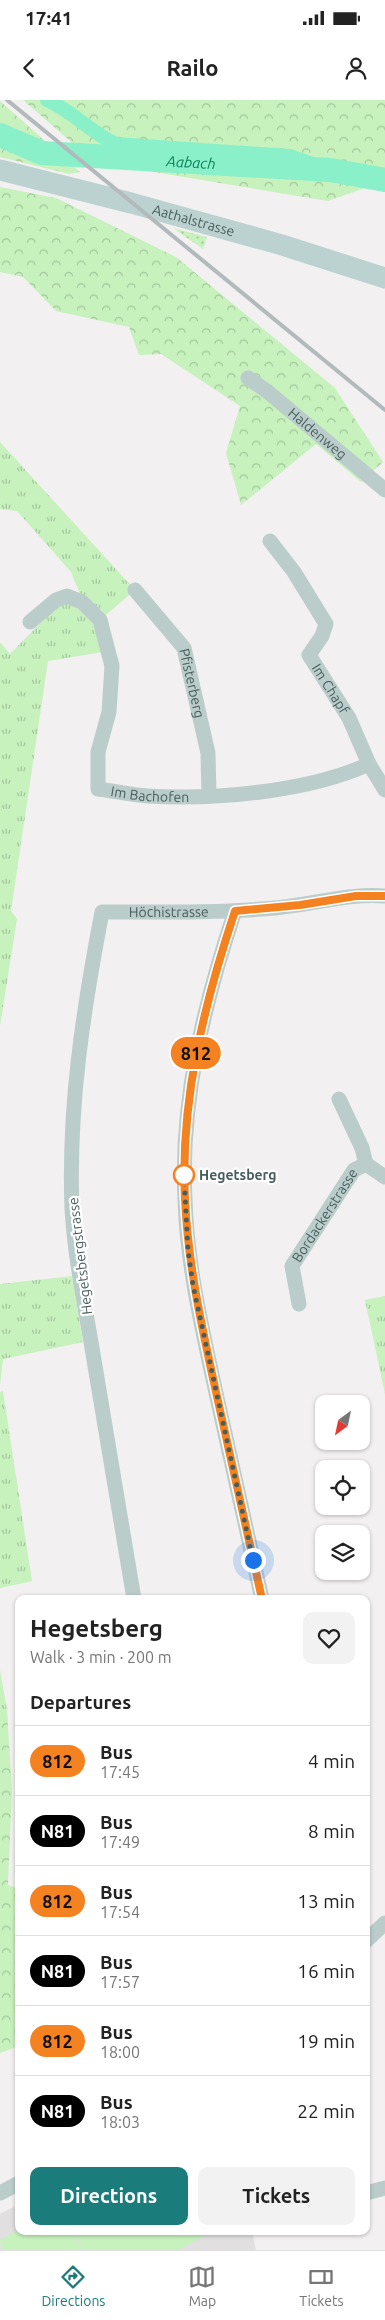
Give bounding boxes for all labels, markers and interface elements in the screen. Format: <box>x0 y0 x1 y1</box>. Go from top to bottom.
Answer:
text: 17:41 <box>25 7 73 29</box>
icon: back <box>15 54 43 82</box>
icon: person <box>342 54 370 82</box>
text: Railo <box>167 55 218 80</box>
water label: Aabach <box>165 152 216 172</box>
street label: Aathalstrasse <box>151 201 236 239</box>
street label: Haldenweg <box>285 404 350 462</box>
street label: Pfisterberg <box>176 647 208 720</box>
street label: Im Chapf <box>309 661 353 717</box>
street label: Im Bachofen <box>110 783 189 805</box>
street label: Höchistrasse <box>129 903 209 920</box>
line badge: 812 <box>167 1037 225 1069</box>
text: 812 <box>181 1043 211 1063</box>
marker: Hegetsberg <box>173 1164 195 1186</box>
street label: Bordackerstrasse <box>289 1166 361 1265</box>
place label: Hegetsberg <box>199 1167 277 1183</box>
street label: Hegetsbergstrasse <box>65 1196 95 1316</box>
north arrow <box>315 1395 370 1450</box>
map controls <box>315 1395 370 1580</box>
button: locate <box>315 1460 370 1515</box>
button: layers <box>315 1525 370 1580</box>
your location <box>241 1548 266 1573</box>
button: heart <box>303 1612 355 1664</box>
text: Hegetsberg <box>30 1615 163 1642</box>
text: Walk · 3 min · 200 m <box>30 1648 172 1666</box>
text: Departures <box>30 1691 131 1713</box>
text: Bus <box>100 1741 133 1763</box>
text: 4 min <box>308 1750 355 1772</box>
text: 812 <box>42 1751 73 1771</box>
text: 17:45 <box>100 1763 140 1781</box>
text: Bus <box>100 1811 133 1833</box>
text: 8 min <box>308 1820 355 1842</box>
text: N81 <box>41 1821 74 1841</box>
text: 17:49 <box>100 1833 140 1851</box>
text: Bus <box>100 1881 133 1903</box>
text: 13 min <box>297 1890 355 1912</box>
text: 812 <box>42 1891 73 1911</box>
text: 17:54 <box>100 1903 140 1921</box>
text: Bus <box>100 1951 133 1973</box>
text: 16 min <box>297 1960 355 1982</box>
text: N81 <box>41 1961 74 1981</box>
text: 17:57 <box>100 1973 140 1991</box>
text: Bus <box>100 2021 133 2043</box>
text: 19 min <box>297 2030 355 2052</box>
text: 812 <box>42 2031 73 2051</box>
text: 18:00 <box>100 2043 140 2061</box>
text: Bus <box>100 2091 133 2113</box>
text: 22 min <box>297 2100 355 2122</box>
text: N81 <box>41 2101 74 2121</box>
text: 18:03 <box>100 2113 140 2131</box>
button: Directions <box>30 2167 188 2225</box>
button: Tickets <box>198 2167 355 2225</box>
tab: Directions <box>41 2263 105 2309</box>
tab: Map <box>188 2263 216 2309</box>
tab: Tickets <box>299 2263 344 2309</box>

